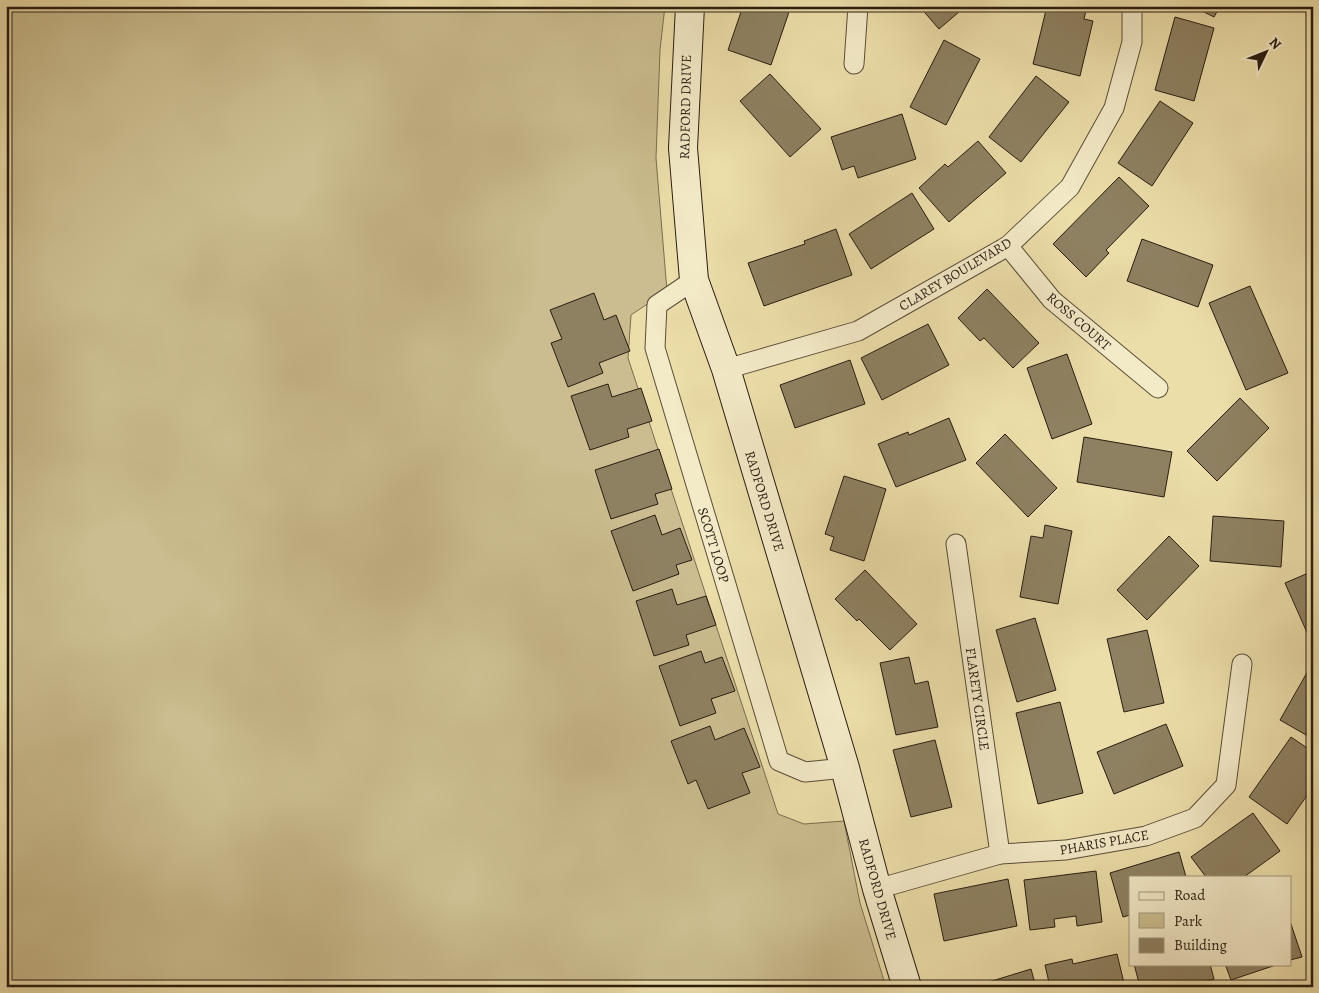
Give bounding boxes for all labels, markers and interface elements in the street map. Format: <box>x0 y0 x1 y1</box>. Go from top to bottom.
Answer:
north arrow <box>1242 28 1292 78</box>
text: N <box>1265 33 1286 54</box>
street label: RADFORD DRIVE <box>675 54 696 160</box>
street label: CLAREY BOULEVARD <box>895 233 1015 316</box>
street label: ROSS COURT <box>1042 288 1115 355</box>
street label: RADFORD DRIVE <box>740 448 789 554</box>
street label: SCOTT LOOP <box>693 505 734 585</box>
street label: FLARETY CIRCLE <box>961 646 994 752</box>
street label: PHARIS PLACE <box>1058 825 1150 860</box>
street label: RADFORD DRIVE <box>854 836 901 942</box>
legend <box>1129 876 1292 966</box>
text: Road <box>1174 885 1206 905</box>
text: Park <box>1174 911 1203 931</box>
text: Building <box>1174 935 1227 955</box>

